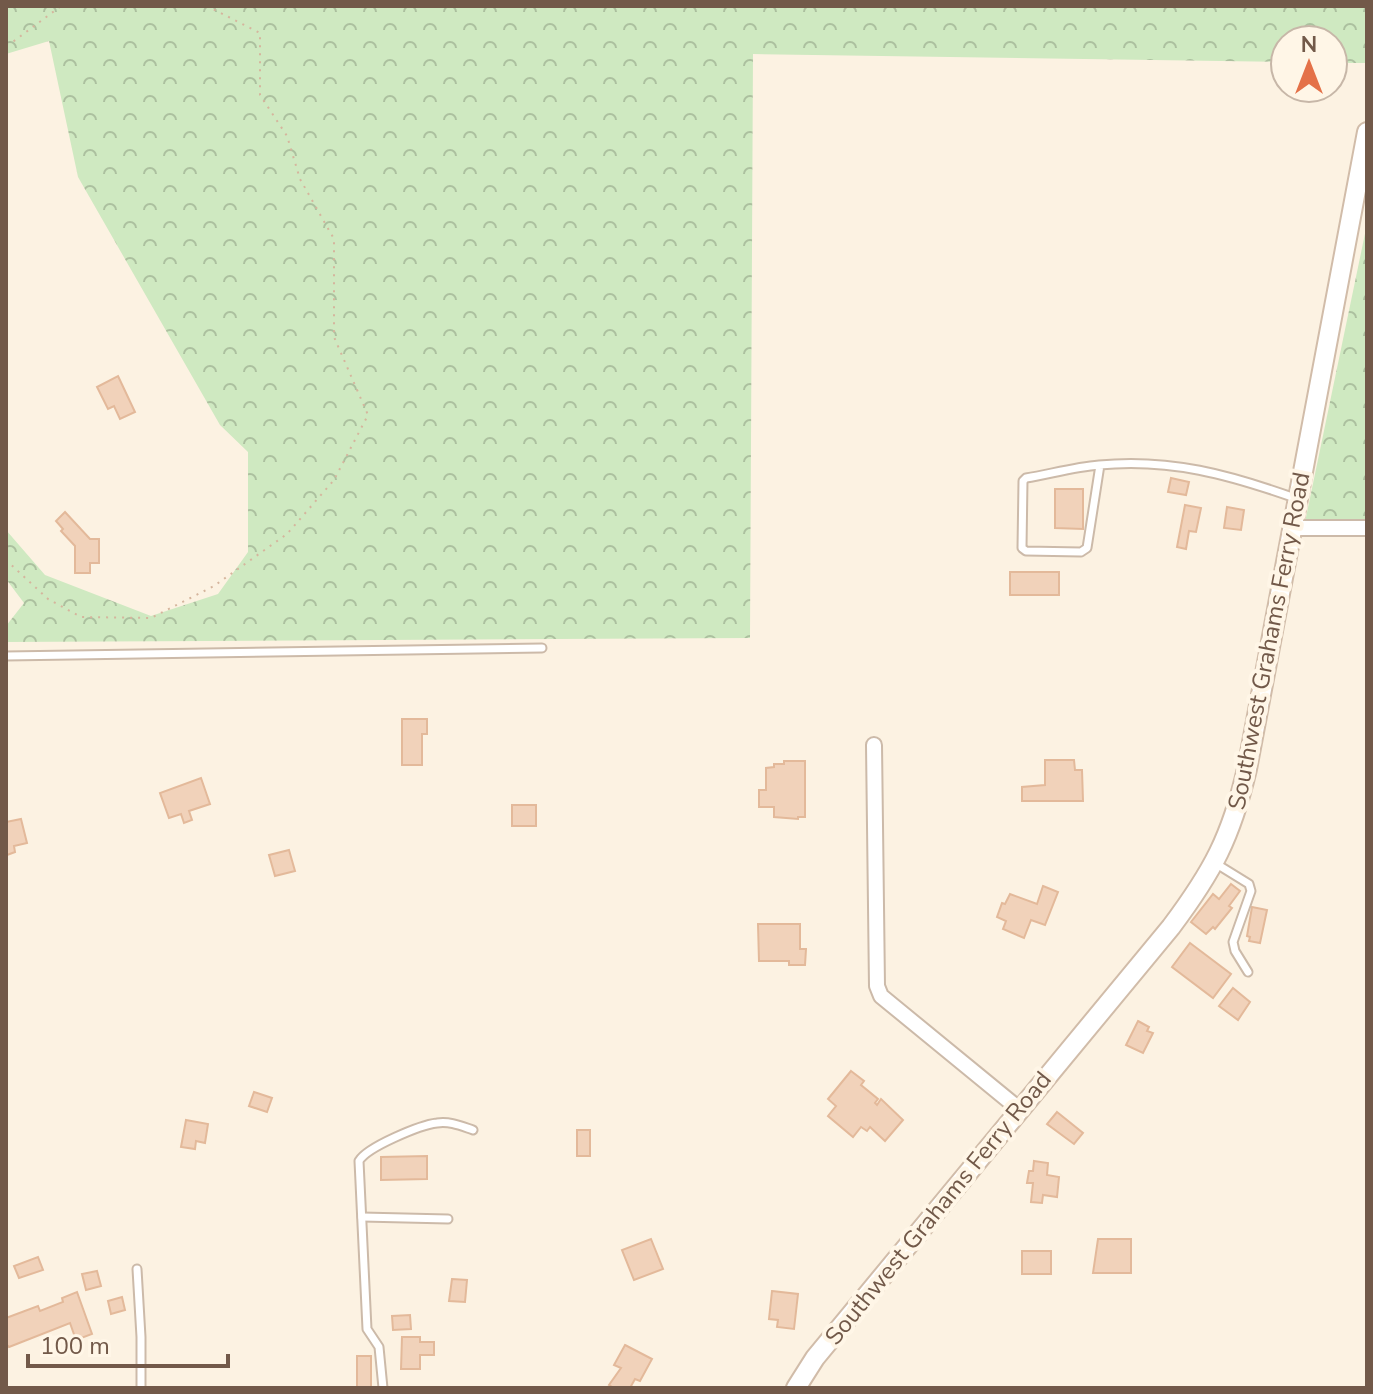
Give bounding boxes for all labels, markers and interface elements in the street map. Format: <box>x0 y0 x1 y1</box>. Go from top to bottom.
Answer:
north arrow <box>1269 24 1349 104</box>
text: N <box>1301 30 1317 60</box>
street label: Southwest Grahams Ferry Road <box>1221 470 1317 812</box>
street label: Southwest Grahams Ferry Road <box>818 1065 1058 1351</box>
scale bar <box>28 1318 228 1368</box>
text: 100 m <box>40 1330 110 1362</box>

